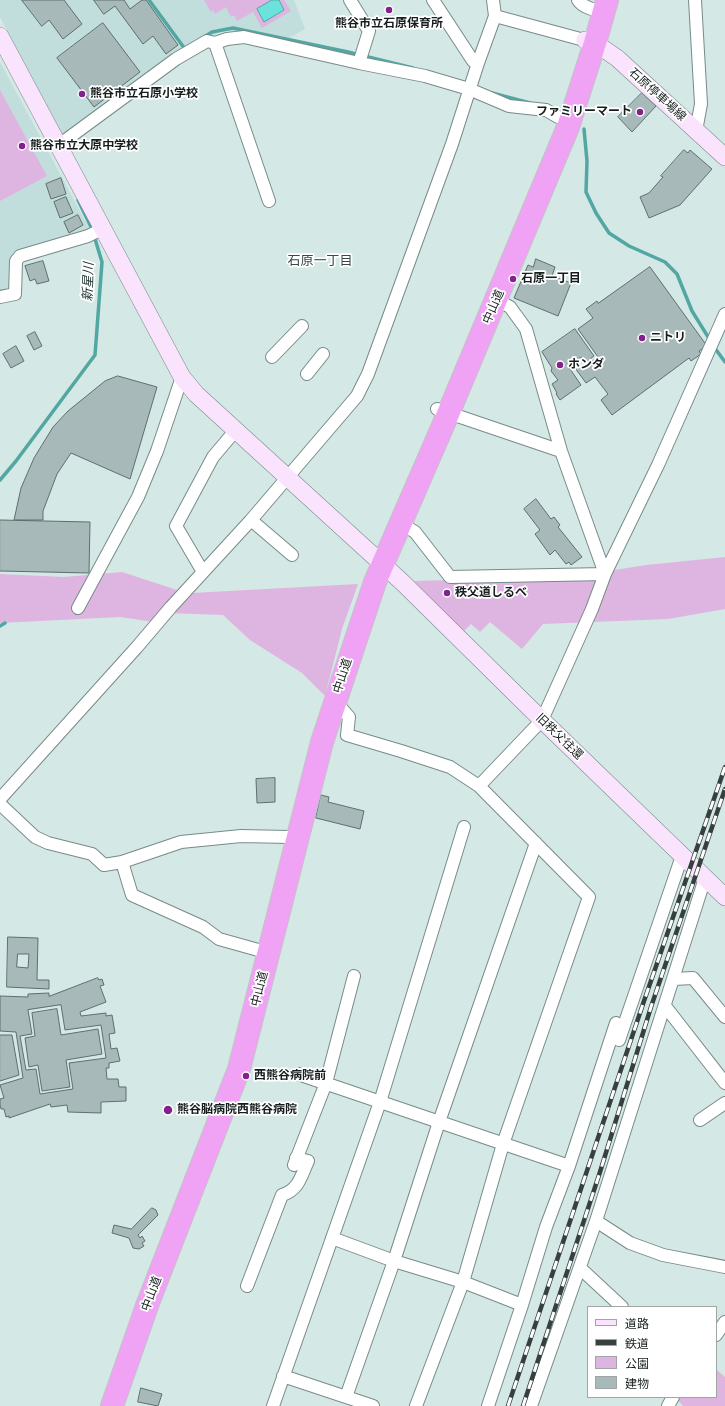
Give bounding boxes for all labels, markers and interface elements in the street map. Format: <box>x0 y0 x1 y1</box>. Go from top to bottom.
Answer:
marker: 熊谷市立石原保育所 <box>384 5 394 15</box>
place label: 熊谷市立石原保育所 <box>335 17 443 31</box>
street label: 石原停車場線 <box>625 66 689 124</box>
place label: 熊谷市立石原小学校 <box>90 87 198 101</box>
marker: 熊谷市立石原小学校 <box>77 89 87 99</box>
place label: ファミリーマート <box>536 105 632 119</box>
marker: ファミリーマート <box>635 107 645 117</box>
place label: 熊谷市立大原中学校 <box>30 139 138 153</box>
marker: 熊谷市立大原中学校 <box>17 141 27 151</box>
district label: 石原一丁目 <box>288 254 352 270</box>
water label: 新星川 <box>81 262 97 302</box>
place label: 石原一丁目 <box>521 272 581 286</box>
marker: 石原一丁目 <box>508 274 518 284</box>
street label: 中山道 <box>480 288 508 326</box>
place label: ニトリ <box>650 331 686 345</box>
marker: ニトリ <box>637 333 647 343</box>
place label: ホンダ <box>568 358 604 372</box>
marker: ホンダ <box>555 360 565 370</box>
place label: 秩父道しるべ <box>455 586 527 600</box>
marker: 秩父道しるべ <box>442 588 452 598</box>
street label: 中山道 <box>331 657 355 695</box>
street label: 旧秩父往還 <box>532 711 586 763</box>
street label: 中山道 <box>249 970 271 1008</box>
place label: 西熊谷病院前 <box>254 1069 326 1083</box>
marker: 西熊谷病院前 <box>241 1071 251 1081</box>
place label: 熊谷脳病院西熊谷病院 <box>177 1103 297 1117</box>
marker: 熊谷脳病院西熊谷病院 <box>162 1104 174 1116</box>
street label: 中山道 <box>139 1275 165 1313</box>
legend <box>587 1306 717 1398</box>
text: 道路 <box>625 1317 649 1331</box>
text: 鉄道 <box>625 1337 649 1351</box>
text: 公園 <box>625 1357 649 1371</box>
text: 建物 <box>625 1377 649 1391</box>

